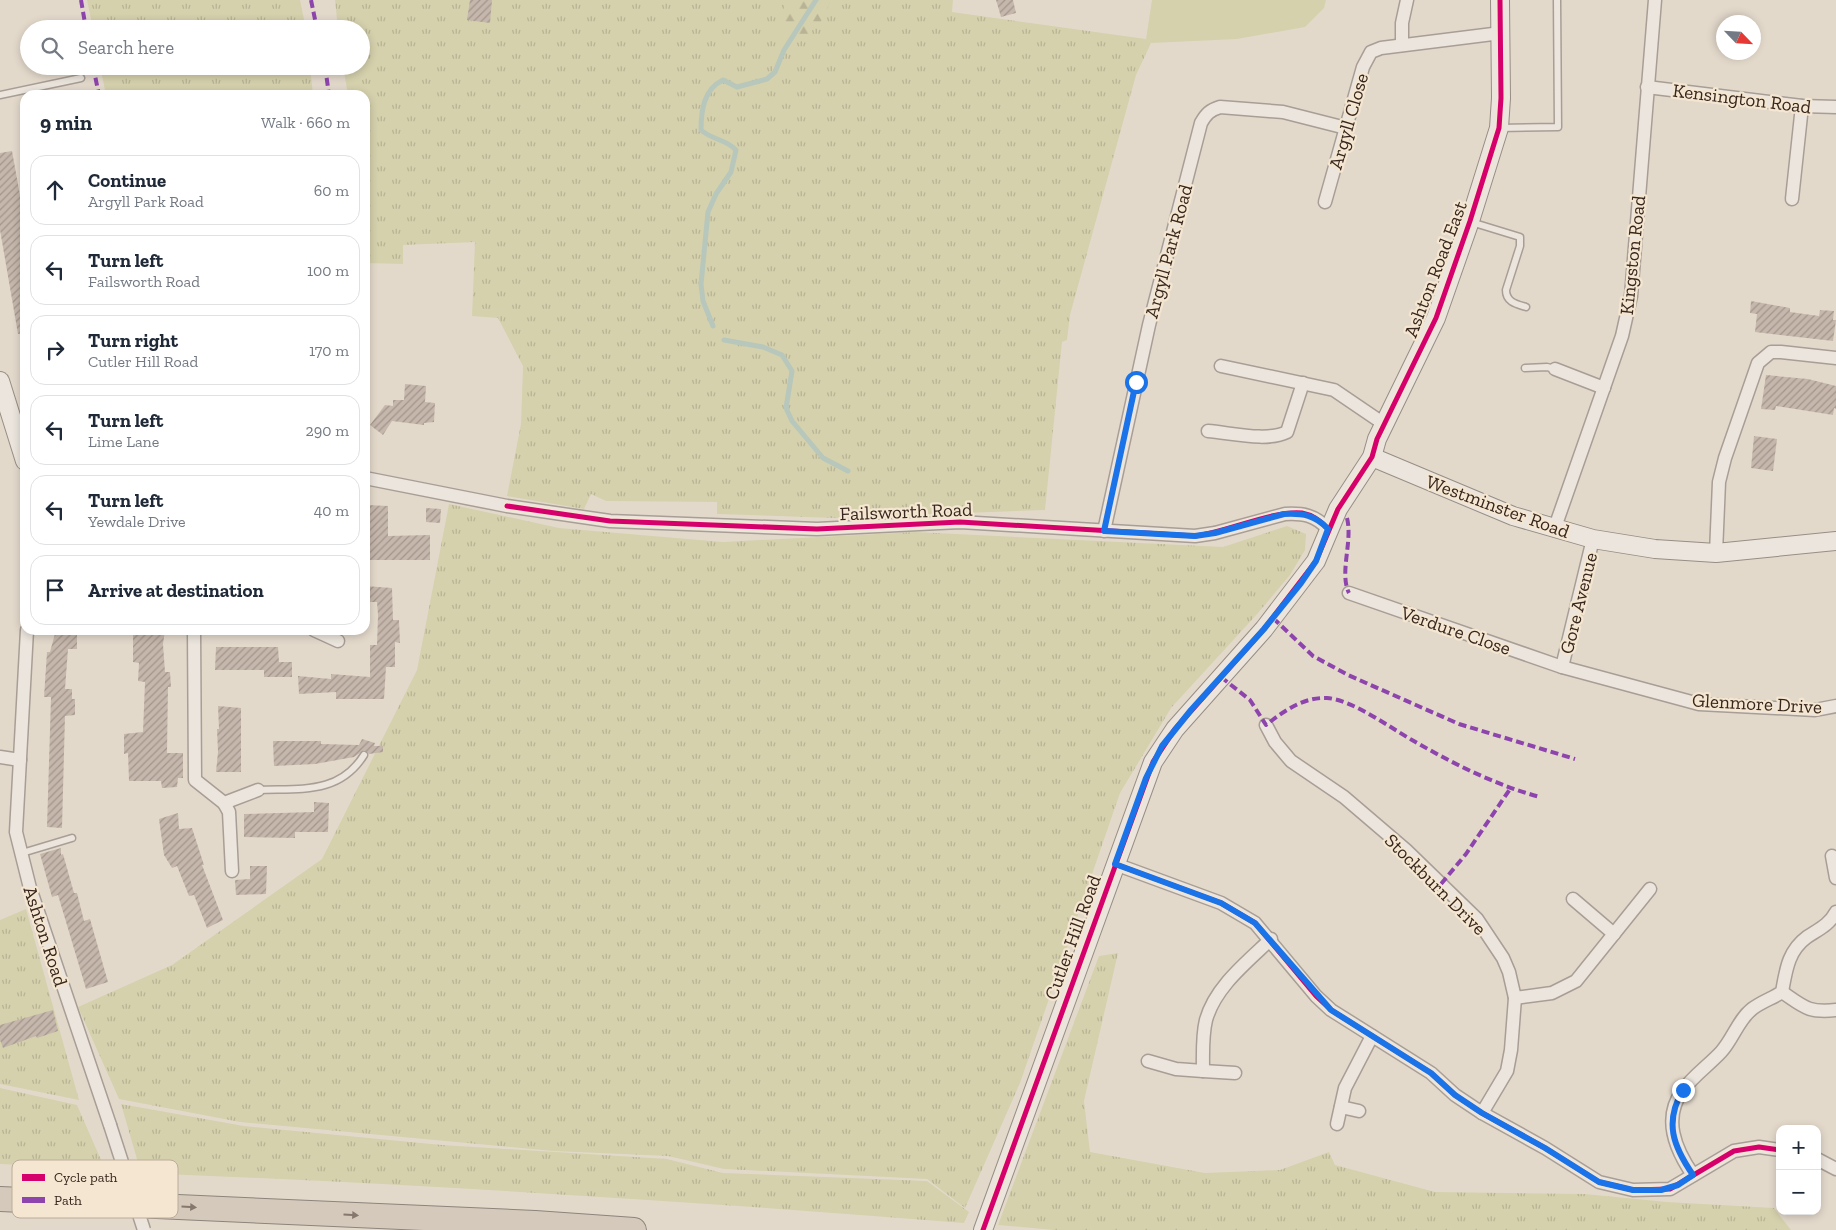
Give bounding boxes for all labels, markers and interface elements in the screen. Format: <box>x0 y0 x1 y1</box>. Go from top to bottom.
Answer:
north arrow <box>1716 15 1761 60</box>
search box <box>20 20 370 75</box>
icon: search <box>38 34 66 62</box>
text: Search here <box>78 36 174 59</box>
street label: Argyll Close <box>1324 70 1373 172</box>
street label: Kensington Road <box>1671 79 1813 118</box>
text: 9 min <box>40 110 92 135</box>
text: Walk · 660 m <box>261 113 350 132</box>
text: Continue <box>88 169 166 192</box>
icon: ahead <box>41 176 69 204</box>
text: 60 m <box>314 181 349 200</box>
street label: Argyll Park Road <box>1140 181 1198 320</box>
text: Argyll Park Road <box>88 192 204 211</box>
street label: Kingston Road <box>1615 194 1650 316</box>
street label: Ashton Road East <box>1399 198 1472 341</box>
text: Turn left <box>88 249 163 272</box>
icon: left <box>41 256 69 284</box>
text: 100 m <box>307 261 349 280</box>
text: Failsworth Road <box>88 272 200 291</box>
text: Turn right <box>88 329 178 352</box>
icon: right <box>41 336 69 364</box>
text: 170 m <box>309 341 349 360</box>
text: Cutler Hill Road <box>88 352 198 371</box>
route start <box>1125 371 1148 394</box>
text: Turn left <box>88 409 163 432</box>
icon: left <box>41 416 69 444</box>
text: 290 m <box>306 421 349 440</box>
text: Lime Lane <box>88 432 159 451</box>
street label: Westminster Road <box>1423 470 1573 543</box>
text: Turn left <box>88 489 163 512</box>
icon: left <box>41 496 69 524</box>
street label: Failsworth Road <box>839 498 973 525</box>
text: 40 m <box>314 501 349 520</box>
text: Yewdale Drive <box>88 512 186 531</box>
street label: Gore Avenue <box>1555 550 1602 656</box>
icon: arrive <box>41 576 69 604</box>
text: Arrive at destination <box>88 579 264 602</box>
street label: Verdure Close <box>1397 601 1514 660</box>
street label: Glenmore Drive <box>1691 689 1823 718</box>
street label: Stockburn Drive <box>1380 829 1491 940</box>
street label: Cutler Hill Road <box>1039 871 1106 1003</box>
street label: Ashton Road <box>18 883 73 990</box>
route end <box>1672 1079 1695 1102</box>
map controls <box>1776 1125 1821 1215</box>
button: + <box>1776 1125 1821 1170</box>
legend <box>12 1160 178 1218</box>
text: Cycle path <box>54 1169 118 1186</box>
button: − <box>1776 1170 1821 1215</box>
text: Path <box>54 1192 82 1209</box>
one-way arrow <box>181 1204 197 1212</box>
one-way arrow <box>343 1211 359 1219</box>

